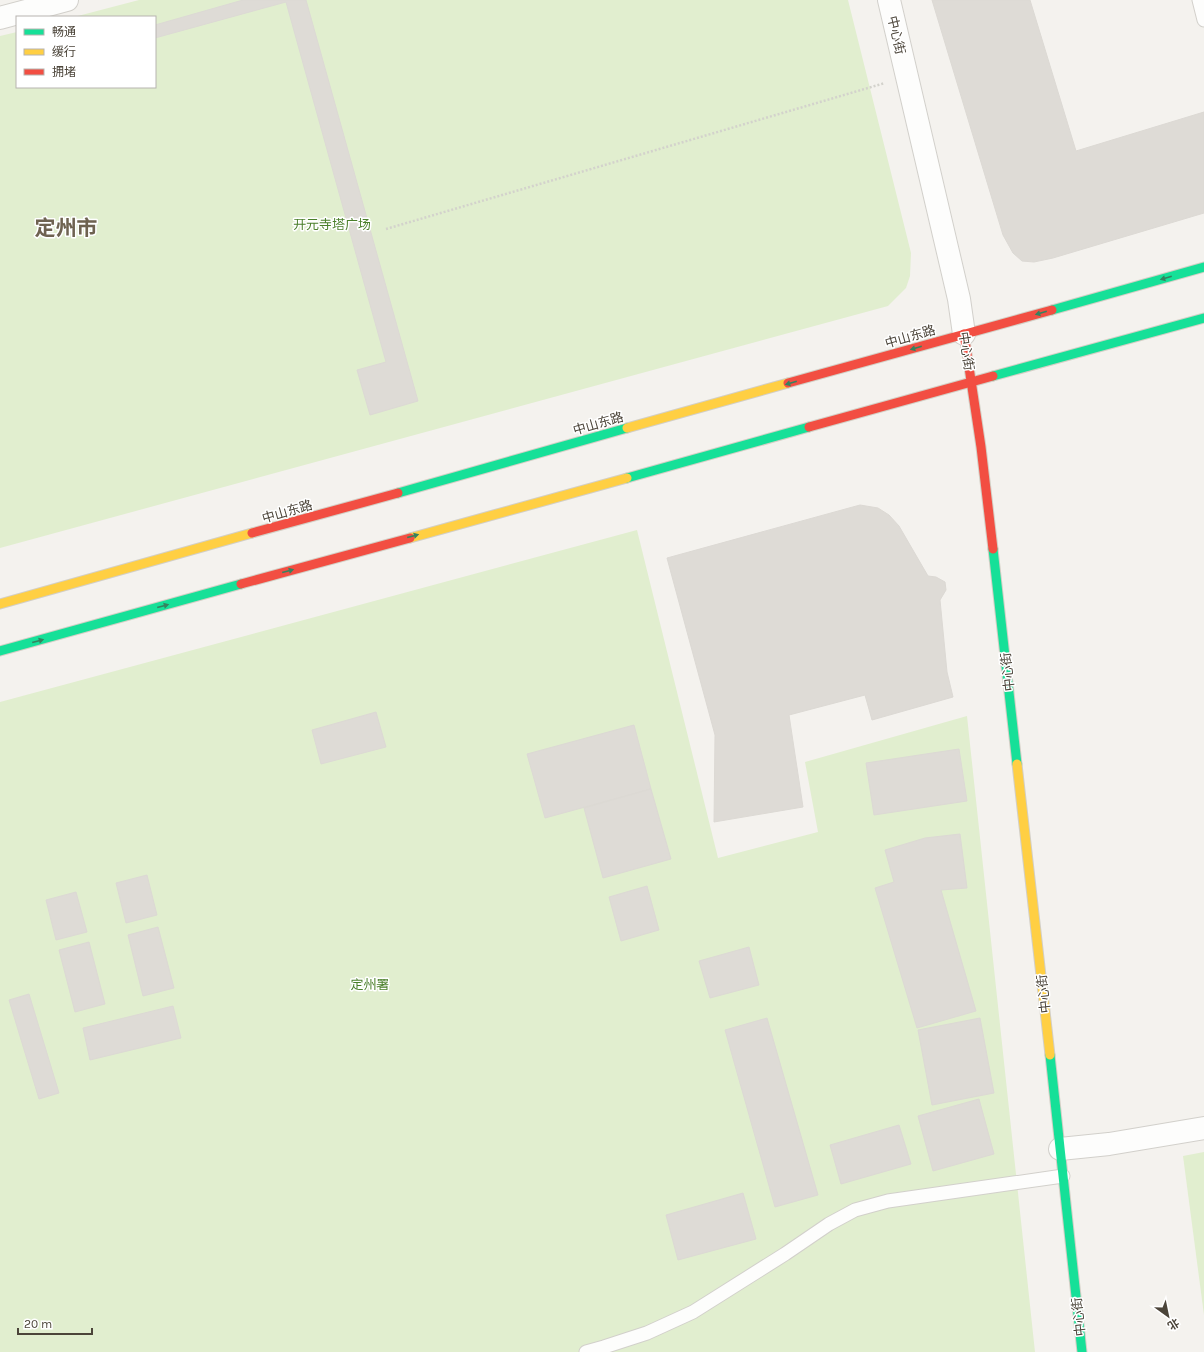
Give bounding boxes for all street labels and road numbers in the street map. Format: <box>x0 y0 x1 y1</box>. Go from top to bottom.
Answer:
street label: 中心街 <box>885 14 908 56</box>
street label: 中山东路 <box>883 322 937 351</box>
street label: 中心街 <box>956 331 977 372</box>
street label: 中山东路 <box>571 409 625 438</box>
street label: 中山东路 <box>260 497 314 526</box>
street label: 中心街 <box>998 652 1017 692</box>
street label: 中心街 <box>1034 974 1053 1014</box>
street label: 中心街 <box>1069 1297 1088 1337</box>

